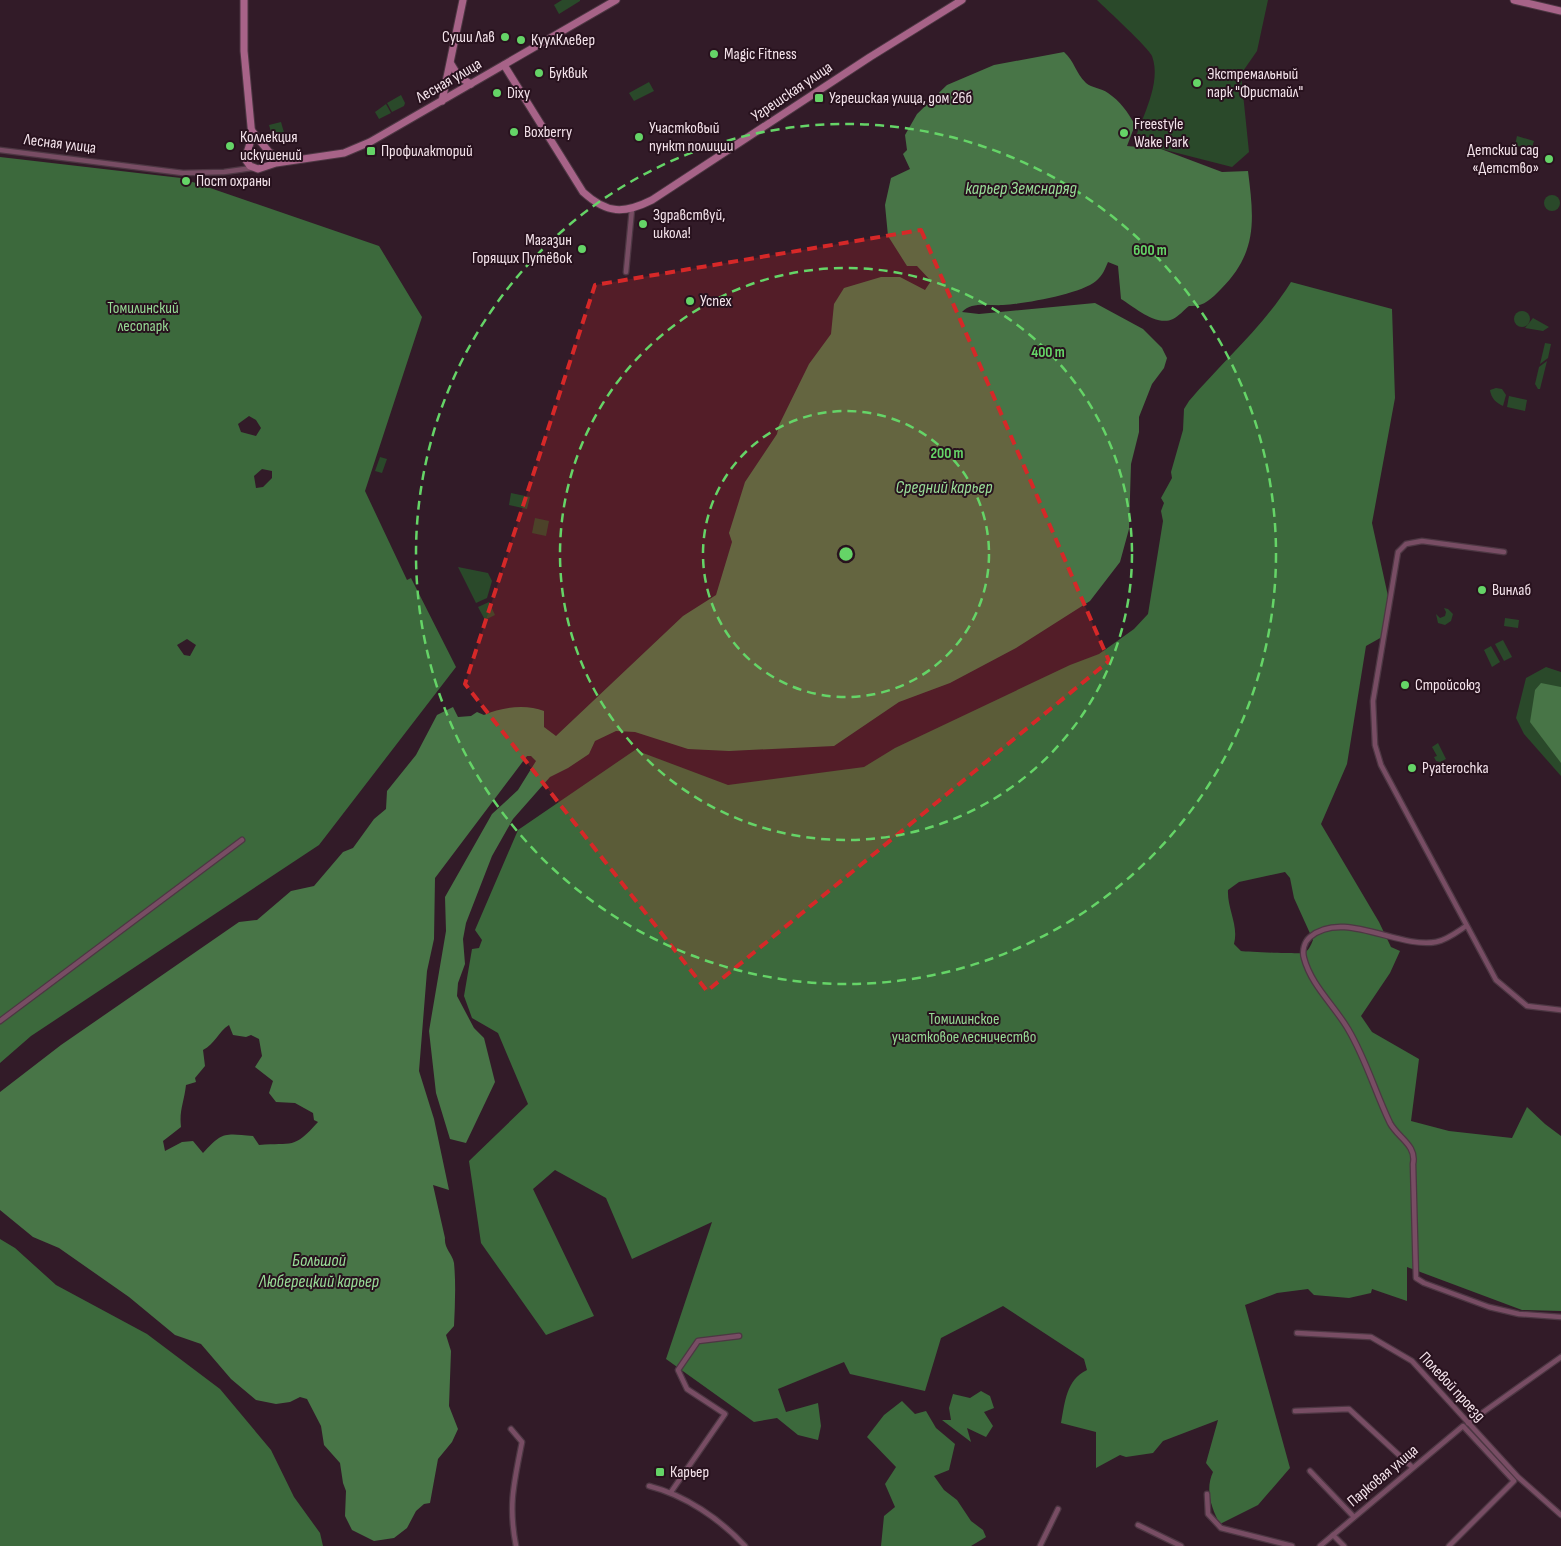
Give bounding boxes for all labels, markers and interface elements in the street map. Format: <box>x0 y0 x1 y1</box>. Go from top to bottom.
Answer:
place label: Суши Лав <box>442 28 495 47</box>
marker: Суши Лав <box>499 31 511 43</box>
place label: КуулКлевер <box>531 31 595 50</box>
marker: КуулКлевер <box>515 34 527 46</box>
place label: Magic Fitness <box>724 45 797 64</box>
marker: Magic Fitness <box>708 48 720 60</box>
street label: Лесная улица <box>412 55 485 108</box>
street label: Угрешская улица <box>748 58 836 126</box>
place label: Буквик <box>549 64 588 83</box>
place label: Экстремальный парк "Фристайл" <box>1207 65 1303 102</box>
marker: Буквик <box>533 67 545 79</box>
marker: Экстремальный парк "Фристайл" <box>1191 77 1203 89</box>
place label: Dixy <box>507 84 530 103</box>
marker: Dixy <box>491 87 503 99</box>
place label: Угрешская улица, дом 26б <box>829 89 972 108</box>
marker: Угрешская улица, дом 26б <box>813 92 825 104</box>
place label: Freestyle Wake Park <box>1134 115 1188 152</box>
place label: Участковый пункт полиции <box>649 119 733 156</box>
place label: Boxberry <box>524 123 572 142</box>
marker: Boxberry <box>508 126 520 138</box>
marker: Freestyle Wake Park <box>1118 127 1130 139</box>
place label: Коллекция искушений <box>240 128 302 165</box>
street label: Лесная улица <box>22 130 97 158</box>
marker: Участковый пункт полиции <box>633 131 645 143</box>
marker: Коллекция искушений <box>224 140 236 152</box>
place label: Детский сад «Детство» <box>1467 141 1539 178</box>
place label: Профилакторий <box>381 142 473 161</box>
marker: Профилакторий <box>365 145 377 157</box>
marker: Детский сад «Детство» <box>1543 153 1555 165</box>
place label: Пост охраны <box>196 172 271 191</box>
marker: Пост охраны <box>180 175 192 187</box>
water label: карьер Земснаряд <box>965 178 1077 199</box>
place label: Здравствуй, школа! <box>653 206 725 243</box>
marker: Здравствуй, школа! <box>637 218 649 230</box>
place label: Магазин Горящих Путёвок <box>472 231 573 268</box>
text: 600 m <box>1133 241 1167 260</box>
marker: Магазин Горящих Путёвок <box>576 243 588 255</box>
place label: Успех <box>700 292 731 311</box>
marker: Успех <box>684 295 696 307</box>
park label: Томилинский лесопарк <box>107 299 179 336</box>
text: 400 m <box>1031 343 1065 362</box>
text: 200 m <box>930 444 964 463</box>
water label: Средний карьер <box>895 477 993 498</box>
centre of rings <box>837 545 855 563</box>
place label: Винлаб <box>1492 581 1531 600</box>
marker: Винлаб <box>1476 584 1488 596</box>
place label: Стройсоюз <box>1415 676 1481 695</box>
marker: Стройсоюз <box>1399 679 1411 691</box>
place label: Pyaterochka <box>1422 759 1489 778</box>
marker: Pyaterochka <box>1406 762 1418 774</box>
park label: Томилинское участковое лесничество <box>892 1010 1036 1047</box>
water label: Большой Люберецкий карьер <box>258 1250 380 1292</box>
street label: Полевой проезд <box>1415 1348 1489 1426</box>
street label: Парковая улица <box>1344 1441 1422 1511</box>
place label: Карьер <box>670 1463 709 1482</box>
marker: Карьер <box>654 1466 666 1478</box>

